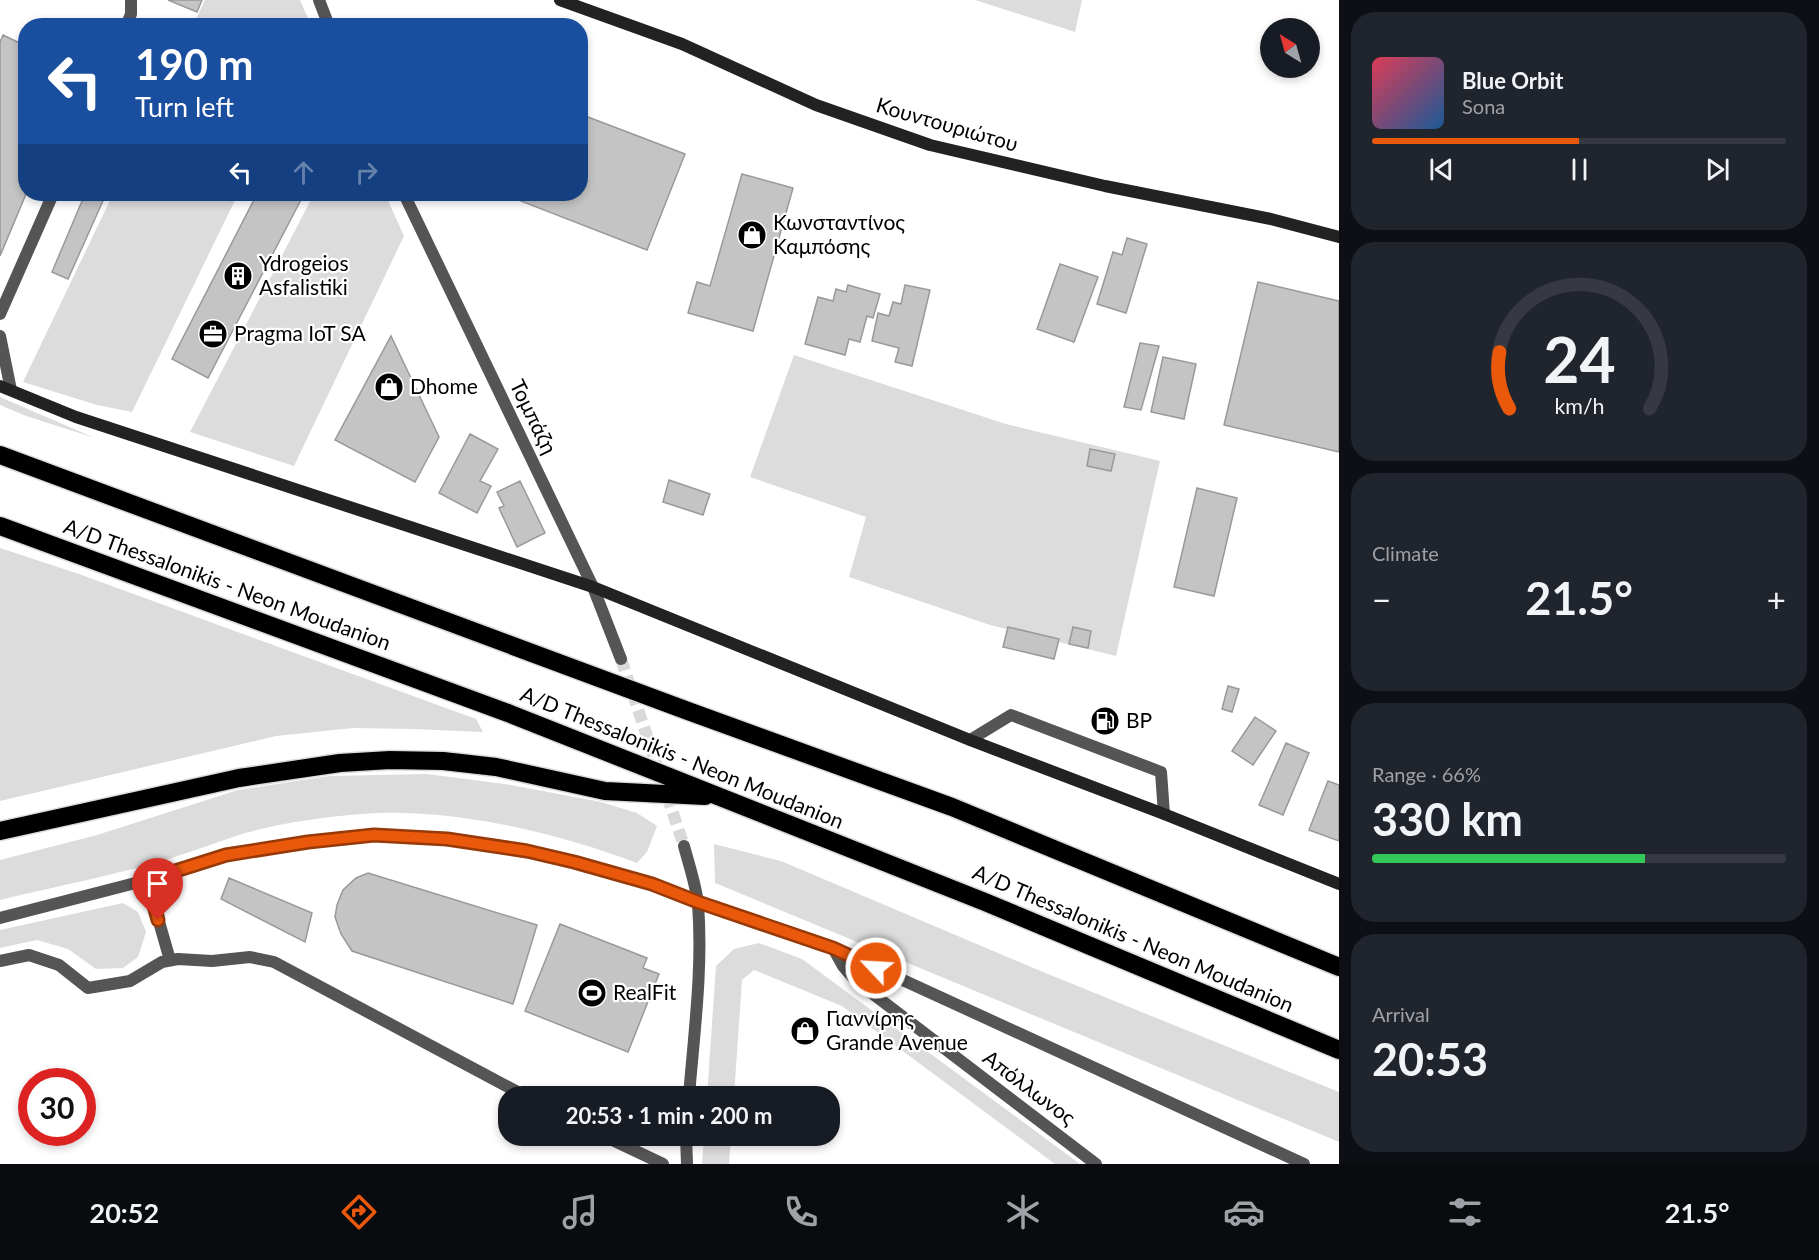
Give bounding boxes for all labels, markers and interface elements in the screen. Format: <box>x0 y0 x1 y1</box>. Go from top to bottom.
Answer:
north arrow <box>1260 18 1320 78</box>
map controls <box>1260 18 1320 78</box>
text: 190 m <box>135 39 253 89</box>
icon: left <box>36 42 114 120</box>
text: Blue Orbit <box>1462 67 1563 94</box>
text: Turn left <box>135 90 234 123</box>
street label: Κουντουριώτου <box>874 91 1021 156</box>
text: Sona <box>1462 94 1505 118</box>
icon: previous <box>1425 153 1458 186</box>
icon: pause <box>1563 153 1596 186</box>
icon: next <box>1701 153 1734 186</box>
icon: left <box>224 156 257 189</box>
icon: ahead <box>287 156 320 189</box>
icon: right <box>350 156 383 189</box>
place label: Κωνσταντίνος Καμπόσης <box>773 209 905 258</box>
shop icon: Κωνσταντίνος Καμπόσης <box>736 219 768 251</box>
place label: Ydrogeios Asfalistiki <box>259 250 349 299</box>
building icon: Ydrogeios Asfalistiki <box>222 260 254 292</box>
office icon: Pragma IoT SA <box>197 318 229 350</box>
place label: Pragma IoT SA <box>234 320 366 345</box>
text: 24 <box>1543 321 1615 396</box>
shop icon: Dhome <box>373 371 405 403</box>
place label: Dhome <box>410 373 478 398</box>
street label: Τομπάζη <box>506 375 563 458</box>
text: km/h <box>1554 393 1604 419</box>
street label: A/D Thessalonikis - Neon Moudanion <box>61 513 394 655</box>
text: Climate <box>1372 541 1439 565</box>
text: 21.5° <box>1525 571 1633 625</box>
text: − <box>1372 579 1391 619</box>
text: + <box>1767 579 1786 619</box>
street label: A/D Thessalonikis - Neon Moudanion <box>517 680 848 833</box>
fuel station icon: BP <box>1089 705 1121 737</box>
place label: BP <box>1126 707 1152 732</box>
text: Range · 66% <box>1372 762 1481 786</box>
text: 330 km <box>1372 792 1523 846</box>
pin <box>132 858 183 920</box>
street label: A/D Thessalonikis - Neon Moudanion <box>969 858 1298 1017</box>
icon: arrive <box>141 867 174 900</box>
position arrow <box>844 936 908 1000</box>
sports icon: RealFit <box>576 977 608 1009</box>
place label: RealFit <box>613 979 677 1004</box>
text: Arrival <box>1372 1002 1430 1026</box>
place label: Γιαννίρης Grande Avenue <box>826 1005 968 1054</box>
shop icon: Γιαννίρης Grande Avenue <box>789 1015 821 1047</box>
text: 20:53 <box>1372 1032 1488 1086</box>
street label: Απόλλωνος <box>979 1044 1081 1130</box>
speed limit sign: 30 <box>18 1068 96 1146</box>
text: 20:53 · 1 min · 200 m <box>566 1102 772 1129</box>
icon: directions <box>338 1191 380 1233</box>
icon: music <box>559 1191 601 1233</box>
icon: phone <box>780 1191 822 1233</box>
icon: climate <box>1002 1191 1044 1233</box>
icon: car <box>1223 1191 1265 1233</box>
icon: filters <box>1444 1191 1486 1233</box>
text: 20:52 <box>90 1196 159 1229</box>
text: 21.5° <box>1665 1196 1729 1229</box>

